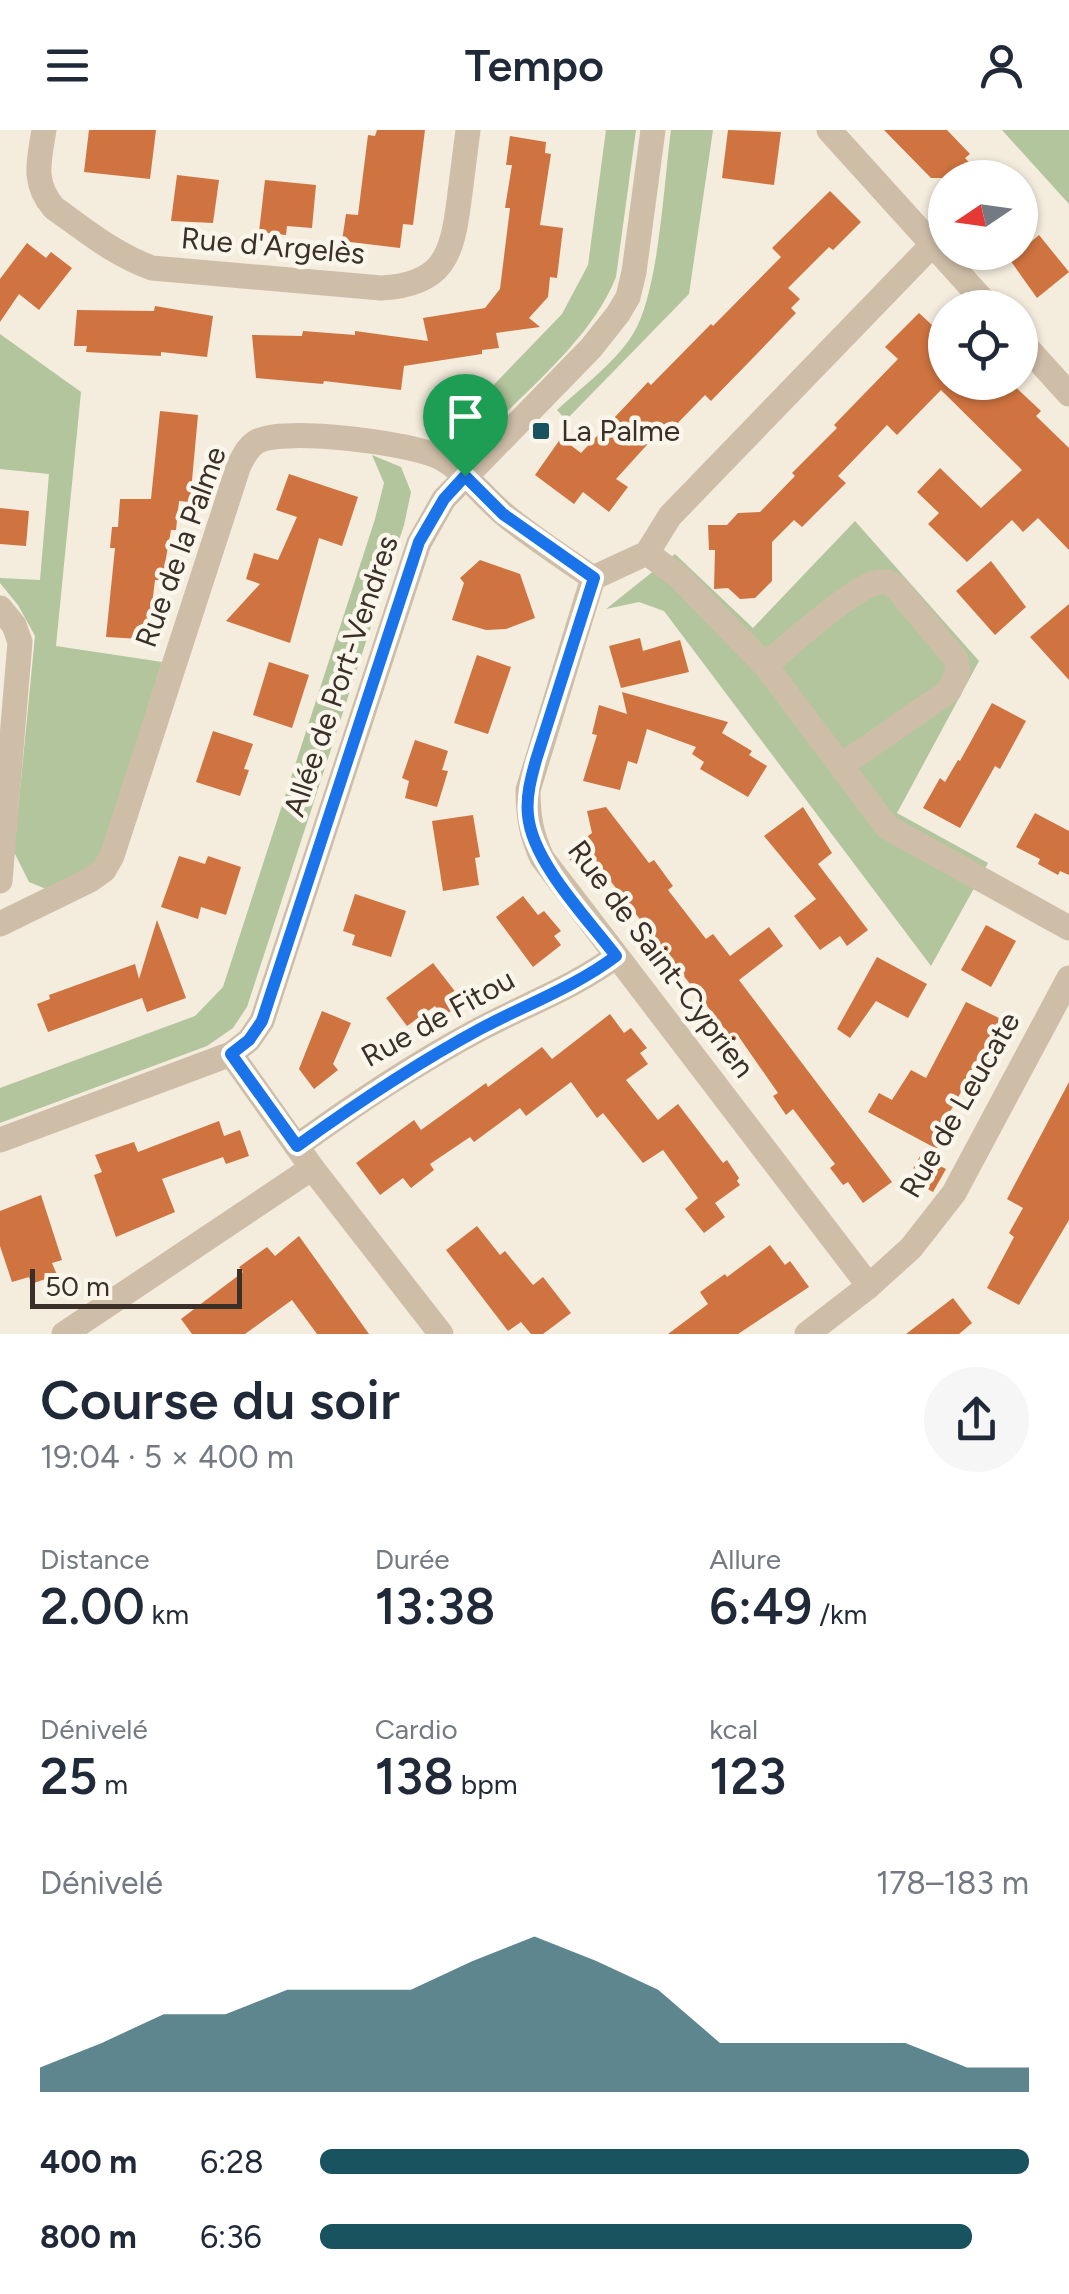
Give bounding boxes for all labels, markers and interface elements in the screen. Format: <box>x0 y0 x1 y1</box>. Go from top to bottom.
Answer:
icon: menu <box>40 38 95 93</box>
text: Tempo <box>465 38 604 92</box>
icon: person <box>974 38 1029 93</box>
north arrow <box>928 160 1038 270</box>
map controls <box>928 160 1038 400</box>
street label: Rue d'Argelès <box>180 219 366 272</box>
button: locate <box>928 290 1038 400</box>
pin <box>423 374 508 477</box>
icon: arrive <box>438 389 493 444</box>
place label: La Palme <box>561 412 680 449</box>
marker: La Palme <box>530 420 552 442</box>
street label: Rue de la Palme <box>127 441 234 652</box>
street label: Allée de Port-Vendres <box>275 531 406 821</box>
street label: Rue de Saint-Cyprien <box>560 833 763 1085</box>
street label: Rue de Fitou <box>355 960 521 1075</box>
street label: Rue de Leucate <box>891 1005 1028 1204</box>
scale bar <box>30 1264 242 1308</box>
text: 50 m <box>45 1269 110 1303</box>
text: Course du soir <box>40 1367 400 1433</box>
button: share <box>924 1367 1029 1472</box>
text: 19:04 · 5 × 400 m <box>40 1438 294 1476</box>
text: Distance <box>40 1542 150 1576</box>
text: Durée <box>375 1542 450 1576</box>
text: Allure <box>709 1542 781 1576</box>
text: 2.00 <box>40 1576 145 1637</box>
text: 13:38 <box>375 1576 495 1637</box>
text: 6:49 <box>709 1576 812 1637</box>
text: km <box>145 1597 189 1631</box>
text: /km <box>812 1597 867 1631</box>
text: Dénivelé <box>40 1712 148 1746</box>
text: Cardio <box>375 1712 458 1746</box>
text: kcal <box>709 1712 758 1746</box>
text: 25 <box>40 1746 97 1807</box>
text: 138 <box>375 1746 454 1807</box>
text: 123 <box>709 1746 786 1807</box>
text: m <box>97 1767 128 1801</box>
text: bpm <box>454 1767 518 1801</box>
text: Dénivelé <box>40 1864 163 1902</box>
text: 178–183 m <box>876 1864 1029 1902</box>
text: 400 m <box>40 2143 137 2181</box>
text: 6:28 <box>200 2143 264 2181</box>
text: 800 m <box>40 2218 137 2256</box>
text: 6:36 <box>200 2218 262 2256</box>

